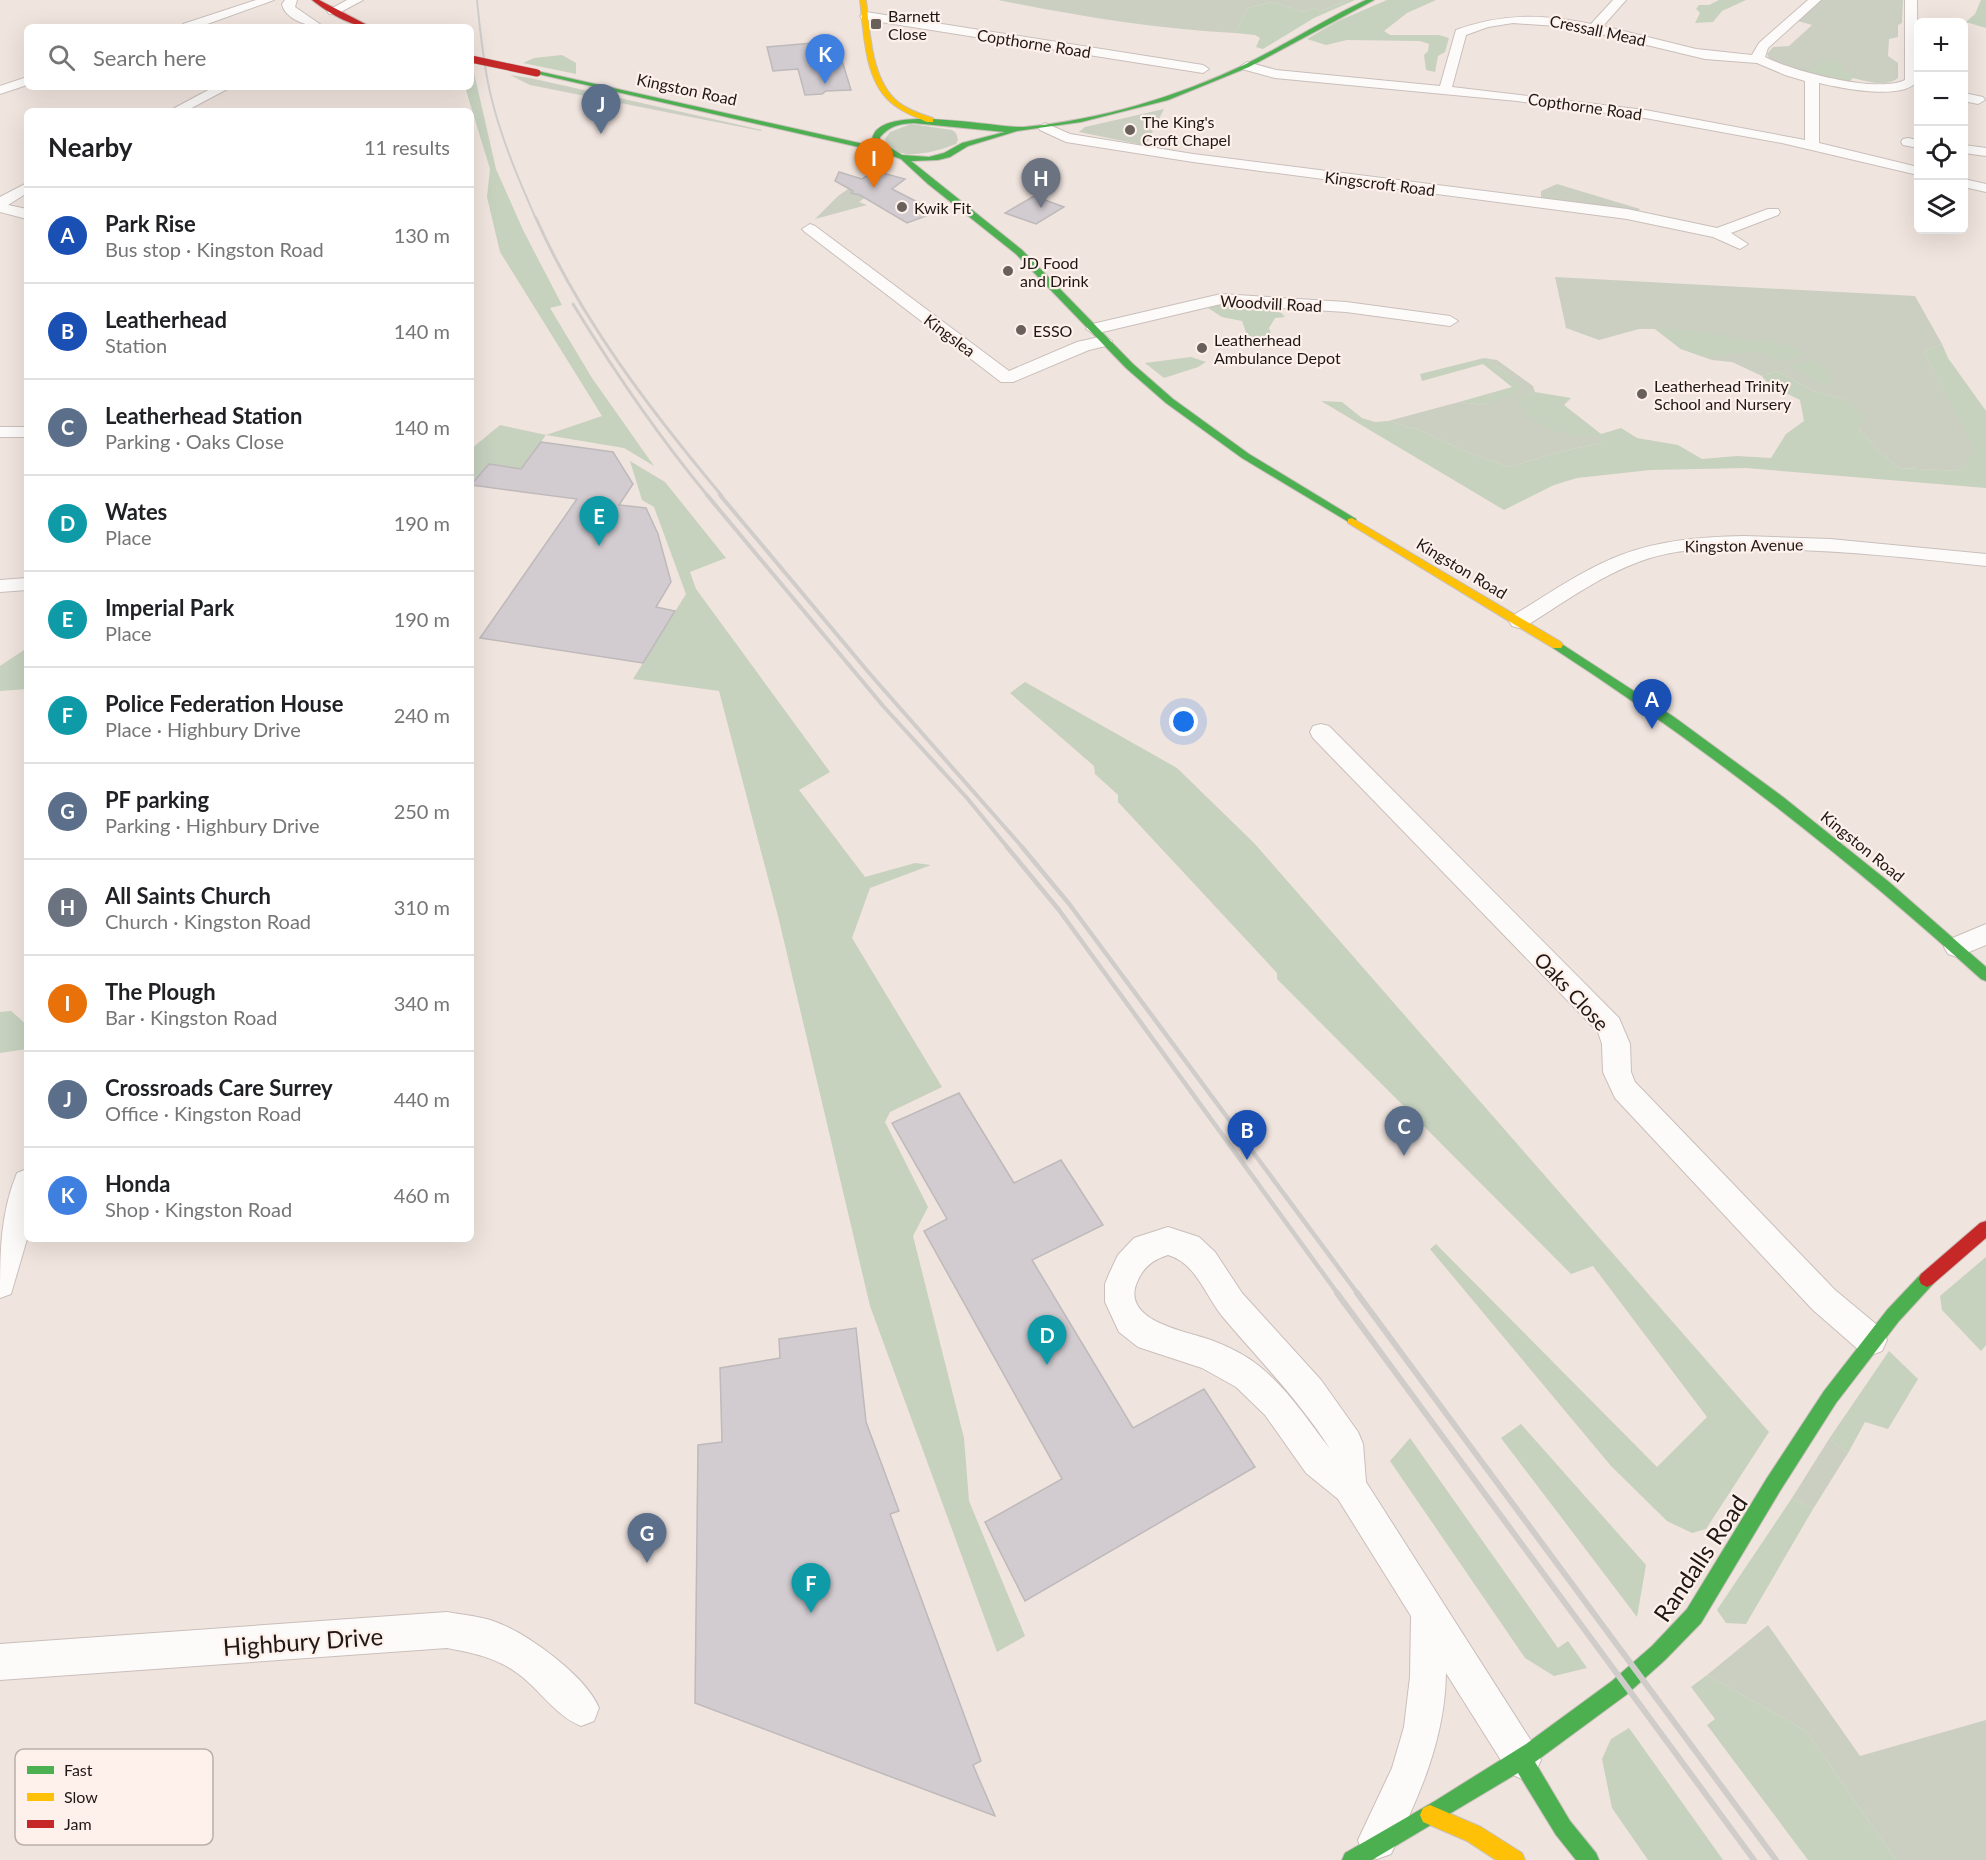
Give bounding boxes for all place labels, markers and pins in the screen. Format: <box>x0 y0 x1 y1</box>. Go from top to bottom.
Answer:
place label: Barnett Close <box>888 6 940 43</box>
marker: Barnett Close <box>869 17 883 31</box>
pin: K <box>806 34 844 84</box>
pin: J <box>582 84 620 134</box>
place label: The King's Croft Chapel <box>1142 112 1231 149</box>
marker: The King's Croft Chapel <box>1123 123 1137 137</box>
pin: I <box>854 138 894 188</box>
pin: H <box>1022 158 1060 208</box>
place label: Kwik Fit <box>914 198 971 217</box>
marker: Kwik Fit <box>895 200 909 214</box>
place label: JD Food and Drink <box>1020 253 1090 290</box>
marker: JD Food and Drink <box>1001 264 1015 278</box>
place label: ESSO <box>1033 321 1073 340</box>
marker: ESSO <box>1014 323 1028 337</box>
place label: Leatherhead Ambulance Depot <box>1214 330 1341 367</box>
marker: Leatherhead Ambulance Depot <box>1195 341 1209 355</box>
place label: Leatherhead Trinity School and Nursery <box>1654 376 1792 413</box>
marker: Leatherhead Trinity School and Nursery <box>1635 387 1649 401</box>
pin: E <box>580 496 618 546</box>
pin: A <box>1632 680 1672 729</box>
pin: C <box>1384 1106 1424 1156</box>
pin: B <box>1228 1110 1266 1160</box>
pin: D <box>1028 1316 1066 1365</box>
pin: G <box>628 1514 666 1563</box>
pin: F <box>792 1564 830 1613</box>

